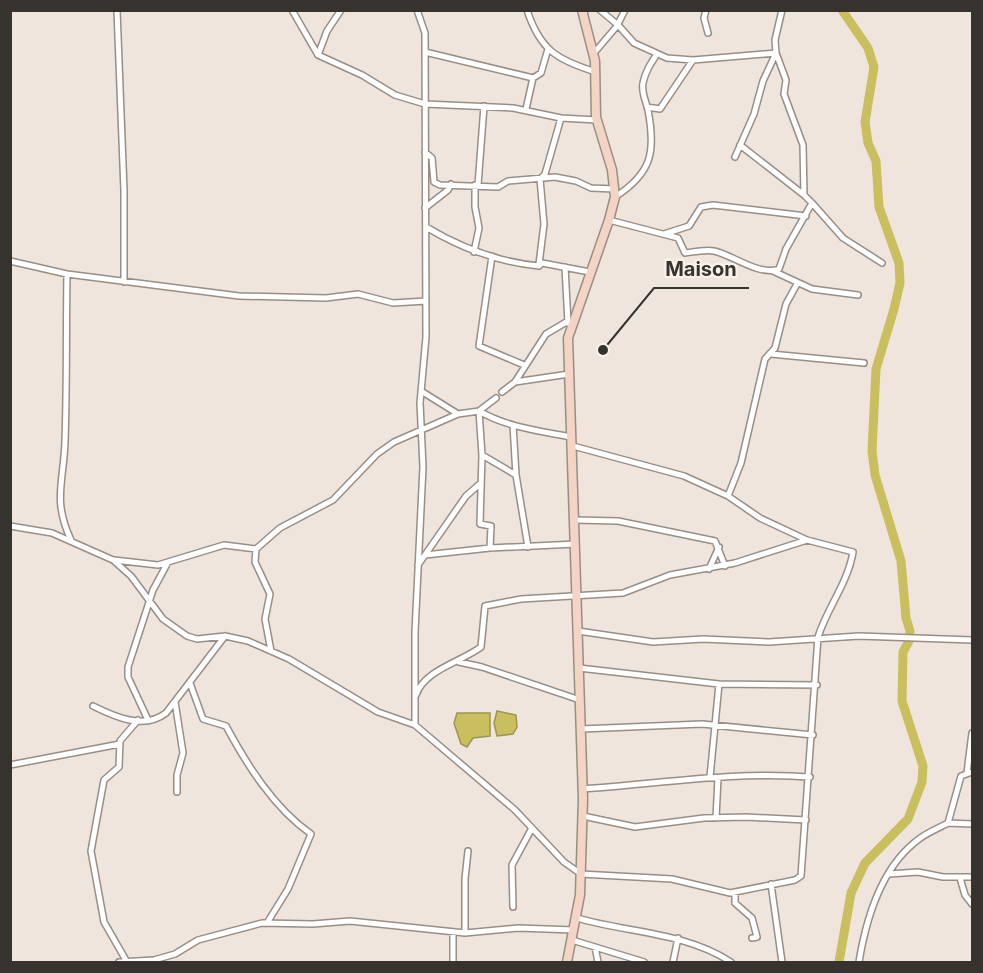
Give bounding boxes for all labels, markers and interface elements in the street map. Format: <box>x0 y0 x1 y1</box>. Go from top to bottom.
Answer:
callout: Maison <box>654 250 749 288</box>
text: Maison <box>665 257 737 281</box>

